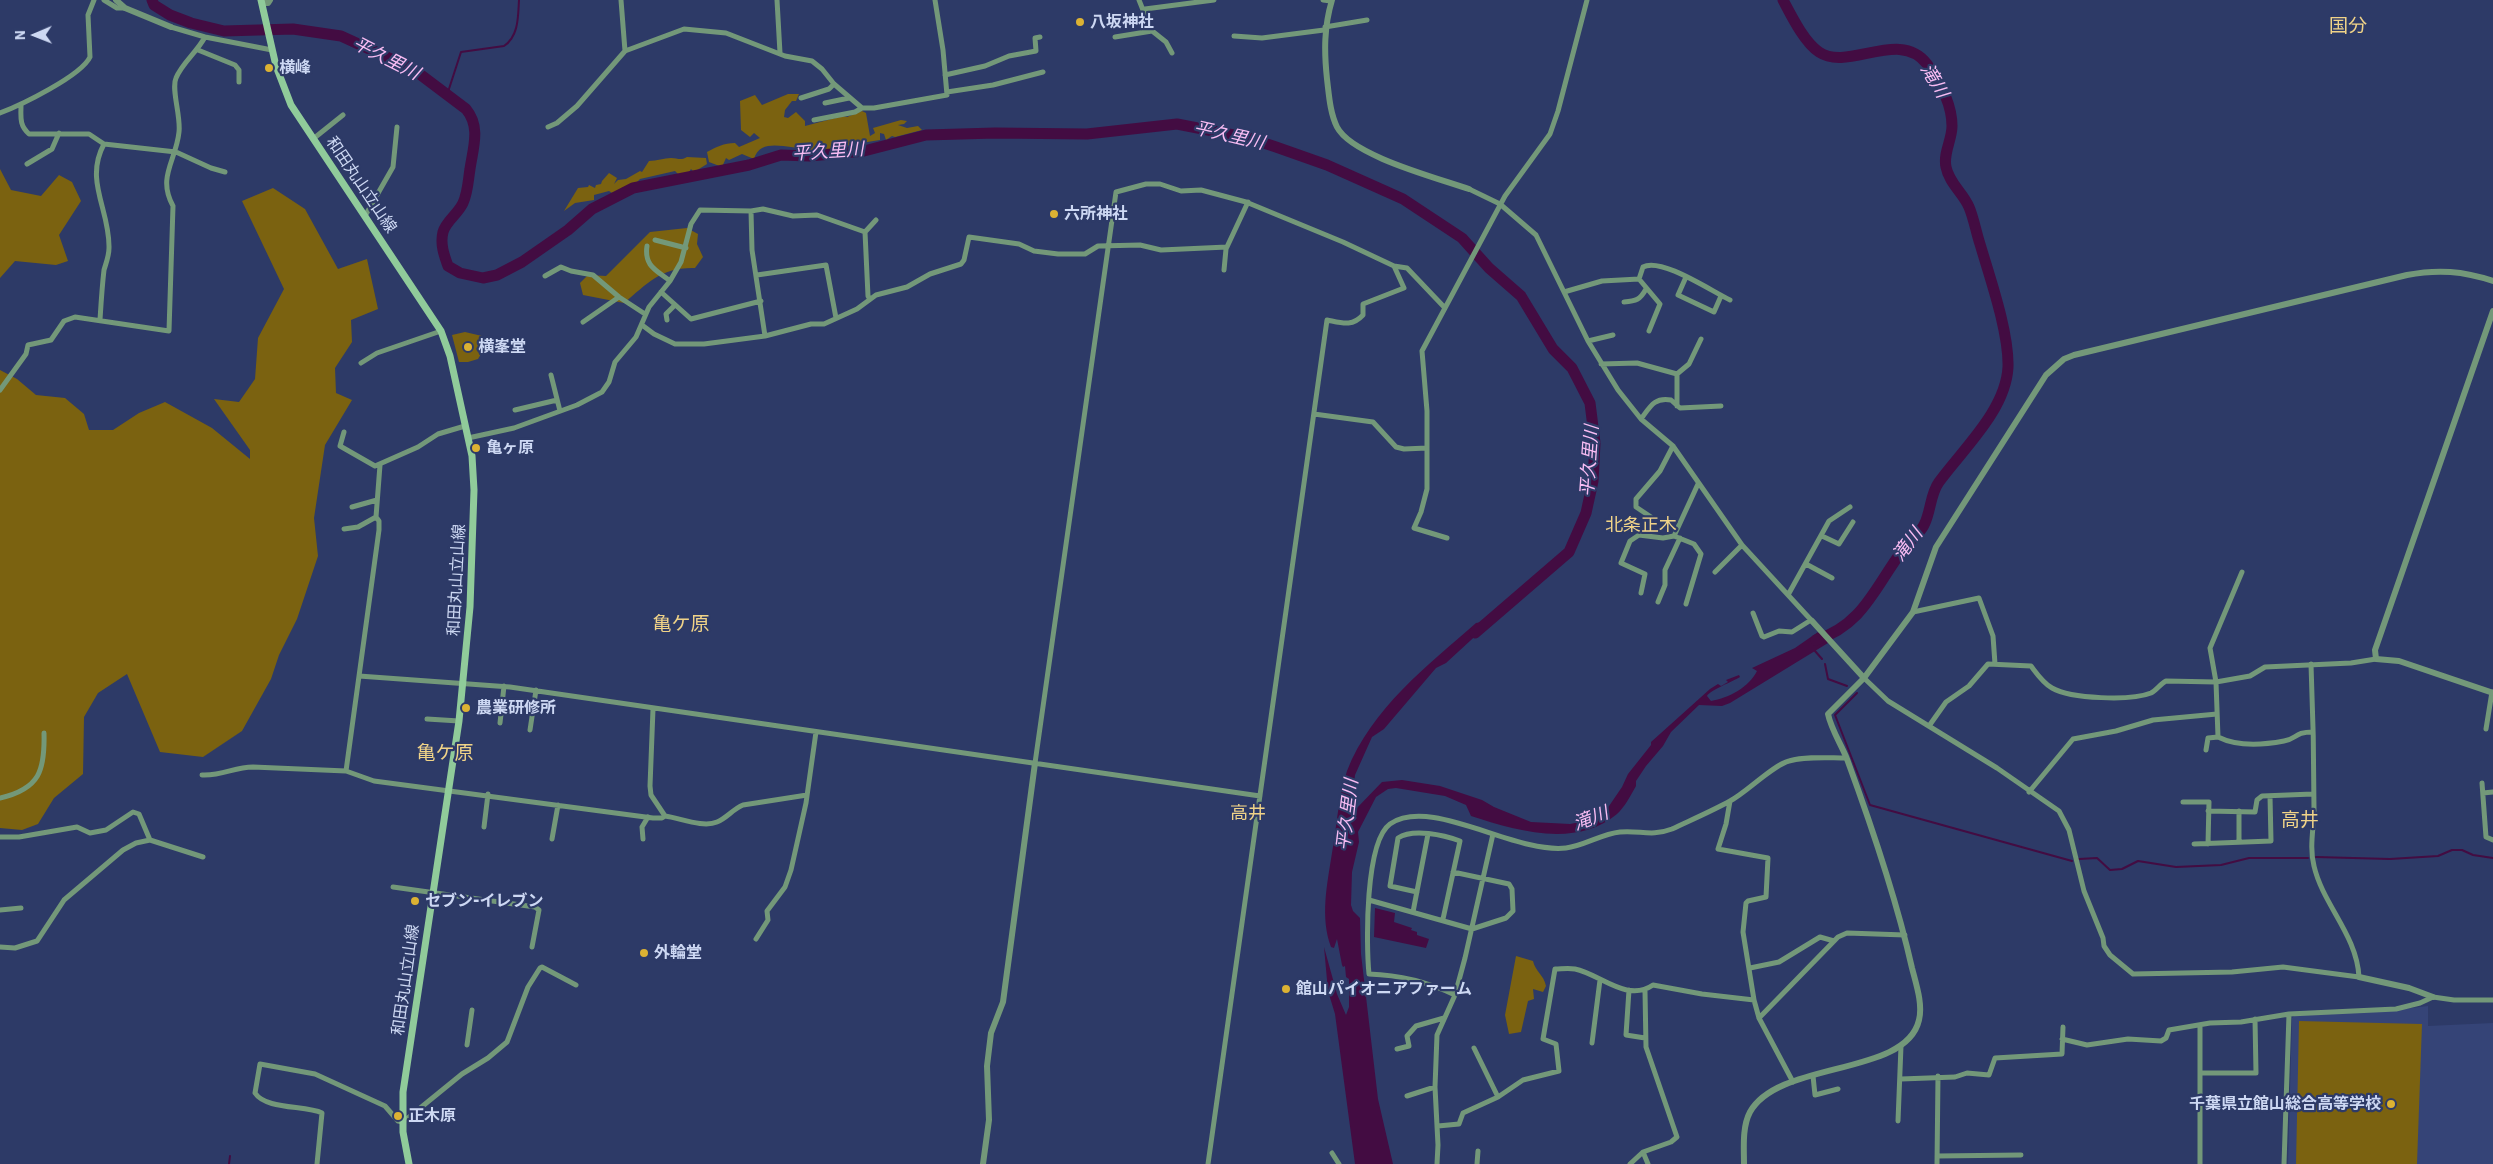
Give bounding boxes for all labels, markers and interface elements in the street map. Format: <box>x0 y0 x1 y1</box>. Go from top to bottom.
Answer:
north arrow <box>10 10 60 60</box>
place label: 八坂神社 <box>1090 12 1154 32</box>
marker: 八坂神社 <box>1074 16 1086 28</box>
district label: 国分 <box>2329 16 2367 38</box>
text: N <box>11 30 29 40</box>
water label: 平久里川 <box>349 33 423 85</box>
place label: 横峰 <box>279 58 311 78</box>
water label: 滝川 <box>1915 60 1953 102</box>
marker: 横峰 <box>263 62 275 74</box>
water label: 平久里川 <box>1191 117 1267 155</box>
street label: 和田丸山立山線 <box>322 133 400 237</box>
water label: 平久里川 <box>791 139 865 165</box>
place label: 六所神社 <box>1064 204 1128 224</box>
marker: 六所神社 <box>1048 208 1060 220</box>
place label: 横峯堂 <box>478 337 526 357</box>
marker: 横峯堂 <box>462 341 474 353</box>
water label: 平久里川 <box>1577 424 1603 498</box>
place label: 亀ヶ原 <box>486 438 534 458</box>
marker: 亀ヶ原 <box>470 442 482 454</box>
district label: 北条正木 <box>1605 515 1677 537</box>
street label: 和田丸山立山線 <box>444 524 470 636</box>
water label: 滝川 <box>1889 524 1927 566</box>
district label: 亀ケ原 <box>653 614 709 636</box>
place label: 農業研修所 <box>476 698 556 718</box>
marker: 農業研修所 <box>460 702 472 714</box>
district label: 亀ケ原 <box>417 743 473 765</box>
water label: 平久里川 <box>1333 778 1363 852</box>
water label: 滝川 <box>1570 802 1612 836</box>
district label: 高井 <box>1230 803 1266 825</box>
district label: 高井 <box>2281 810 2319 832</box>
place label: セブン-イレブン <box>425 891 543 911</box>
marker: セブン-イレブン <box>409 895 421 907</box>
street label: 和田丸山立山線 <box>389 923 423 1037</box>
place label: 外輪堂 <box>654 943 702 963</box>
marker: 外輪堂 <box>638 947 650 959</box>
place label: 館山パイオニアファーム <box>1296 979 1472 999</box>
marker: 館山パイオニアファーム <box>1280 983 1292 995</box>
place label: 千葉県立館山総合高等学校 <box>2189 1094 2381 1114</box>
marker: 千葉県立館山総合高等学校 <box>2385 1098 2397 1110</box>
place label: 正木原 <box>408 1106 456 1126</box>
marker: 正木原 <box>392 1110 404 1122</box>

